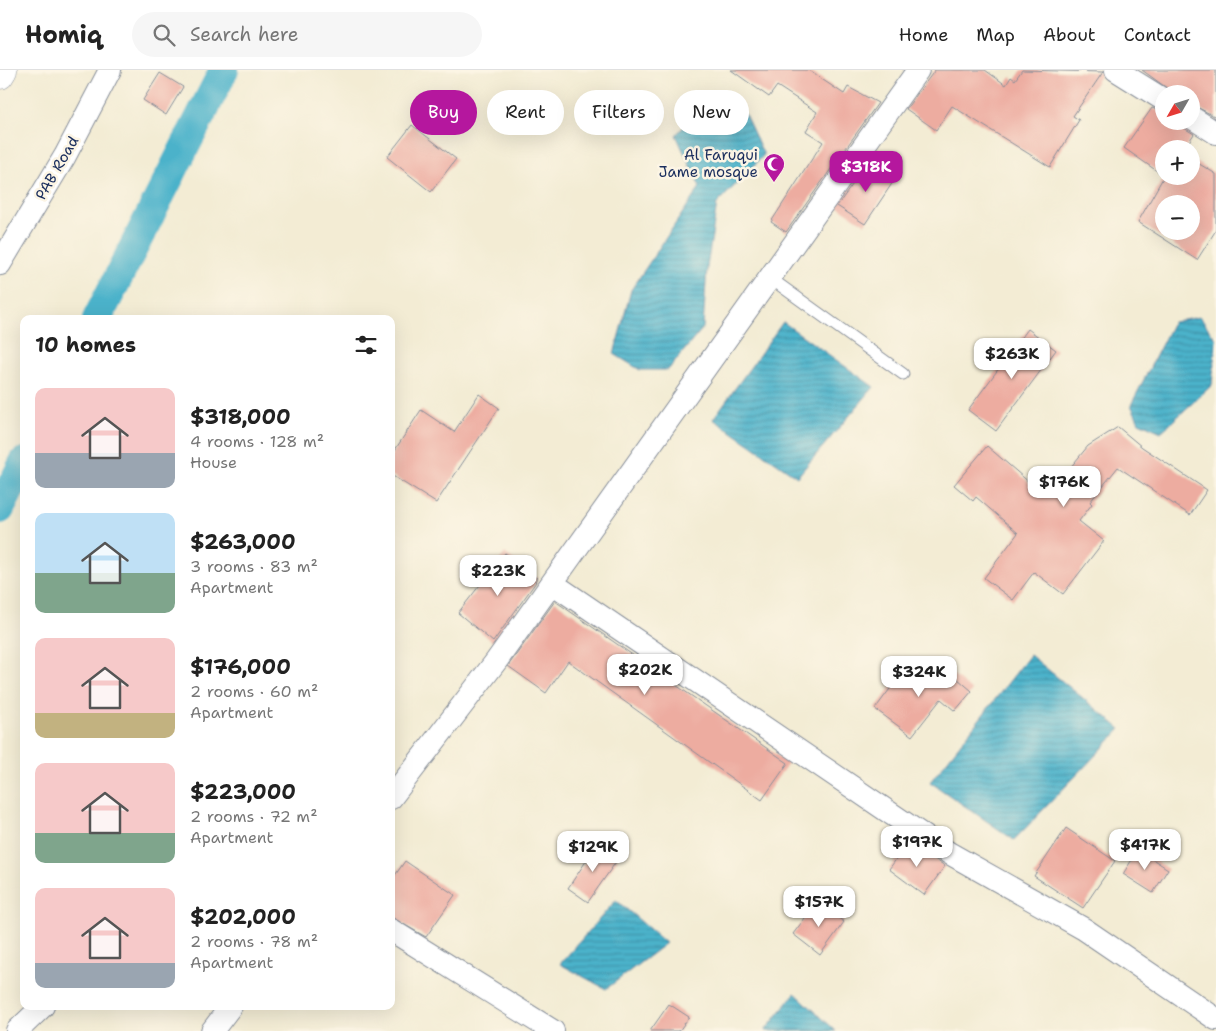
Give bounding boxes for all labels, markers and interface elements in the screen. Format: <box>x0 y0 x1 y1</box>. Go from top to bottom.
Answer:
search box <box>132 12 482 57</box>
text: Homiq <box>25 19 102 51</box>
icon: search <box>150 21 178 49</box>
text: Search here <box>190 22 299 47</box>
text: Home <box>899 23 948 47</box>
text: Map <box>976 23 1015 47</box>
text: About <box>1043 23 1096 47</box>
text: Contact <box>1124 23 1191 47</box>
north arrow <box>1155 85 1200 130</box>
map controls <box>1155 85 1200 240</box>
chip: Buy <box>410 90 477 135</box>
chip: Rent <box>487 90 564 135</box>
chip: Filters <box>574 90 664 135</box>
chip: New <box>674 90 749 135</box>
street label: PAB Road <box>31 132 84 204</box>
button: + <box>1155 140 1200 185</box>
place label: Al Faruqui Jame mosque <box>659 145 758 182</box>
pin: $318K <box>831 150 901 193</box>
mosque icon: Al Faruqui Jame mosque <box>762 152 786 183</box>
text: $318K <box>841 156 891 177</box>
button: − <box>1155 195 1200 240</box>
text: 10 homes <box>35 331 136 359</box>
icon: filters <box>352 331 380 359</box>
pin: $263K <box>977 338 1047 380</box>
text: $263K <box>985 343 1039 364</box>
text: $318,000 <box>190 403 291 431</box>
icon: home <box>75 408 135 468</box>
text: 4 rooms · 128 m² <box>190 431 324 452</box>
text: House <box>190 452 237 473</box>
pin: $176K <box>1029 466 1099 508</box>
text: $176K <box>1039 471 1089 492</box>
text: $263,000 <box>190 528 296 556</box>
icon: home <box>75 533 135 593</box>
pin: $223K <box>463 554 533 597</box>
text: 3 rooms · 83 m² <box>190 556 318 577</box>
text: $223K <box>471 560 525 581</box>
text: Apartment <box>190 577 273 598</box>
text: $176,000 <box>190 653 291 681</box>
pin: $202K <box>610 654 680 696</box>
pin: $324K <box>884 656 954 698</box>
icon: home <box>75 658 135 718</box>
text: $202K <box>618 659 672 680</box>
text: $324K <box>892 661 946 682</box>
text: 2 rooms · 60 m² <box>190 681 318 702</box>
text: Apartment <box>190 702 273 723</box>
text: $223,000 <box>190 778 296 806</box>
icon: home <box>75 783 135 843</box>
text: 2 rooms · 72 m² <box>190 806 318 827</box>
pin: $197K <box>882 826 952 868</box>
text: Apartment <box>190 827 273 848</box>
pin: $417K <box>1110 828 1180 871</box>
pin: $129K <box>558 830 628 873</box>
text: $197K <box>892 831 942 852</box>
text: $417K <box>1120 834 1170 855</box>
text: $129K <box>568 836 618 857</box>
pin: $157K <box>784 886 854 928</box>
text: $157K <box>794 891 844 912</box>
text: $202,000 <box>190 903 296 931</box>
icon: home <box>75 908 135 968</box>
text: 2 rooms · 78 m² <box>190 931 318 952</box>
text: Apartment <box>190 952 273 973</box>

